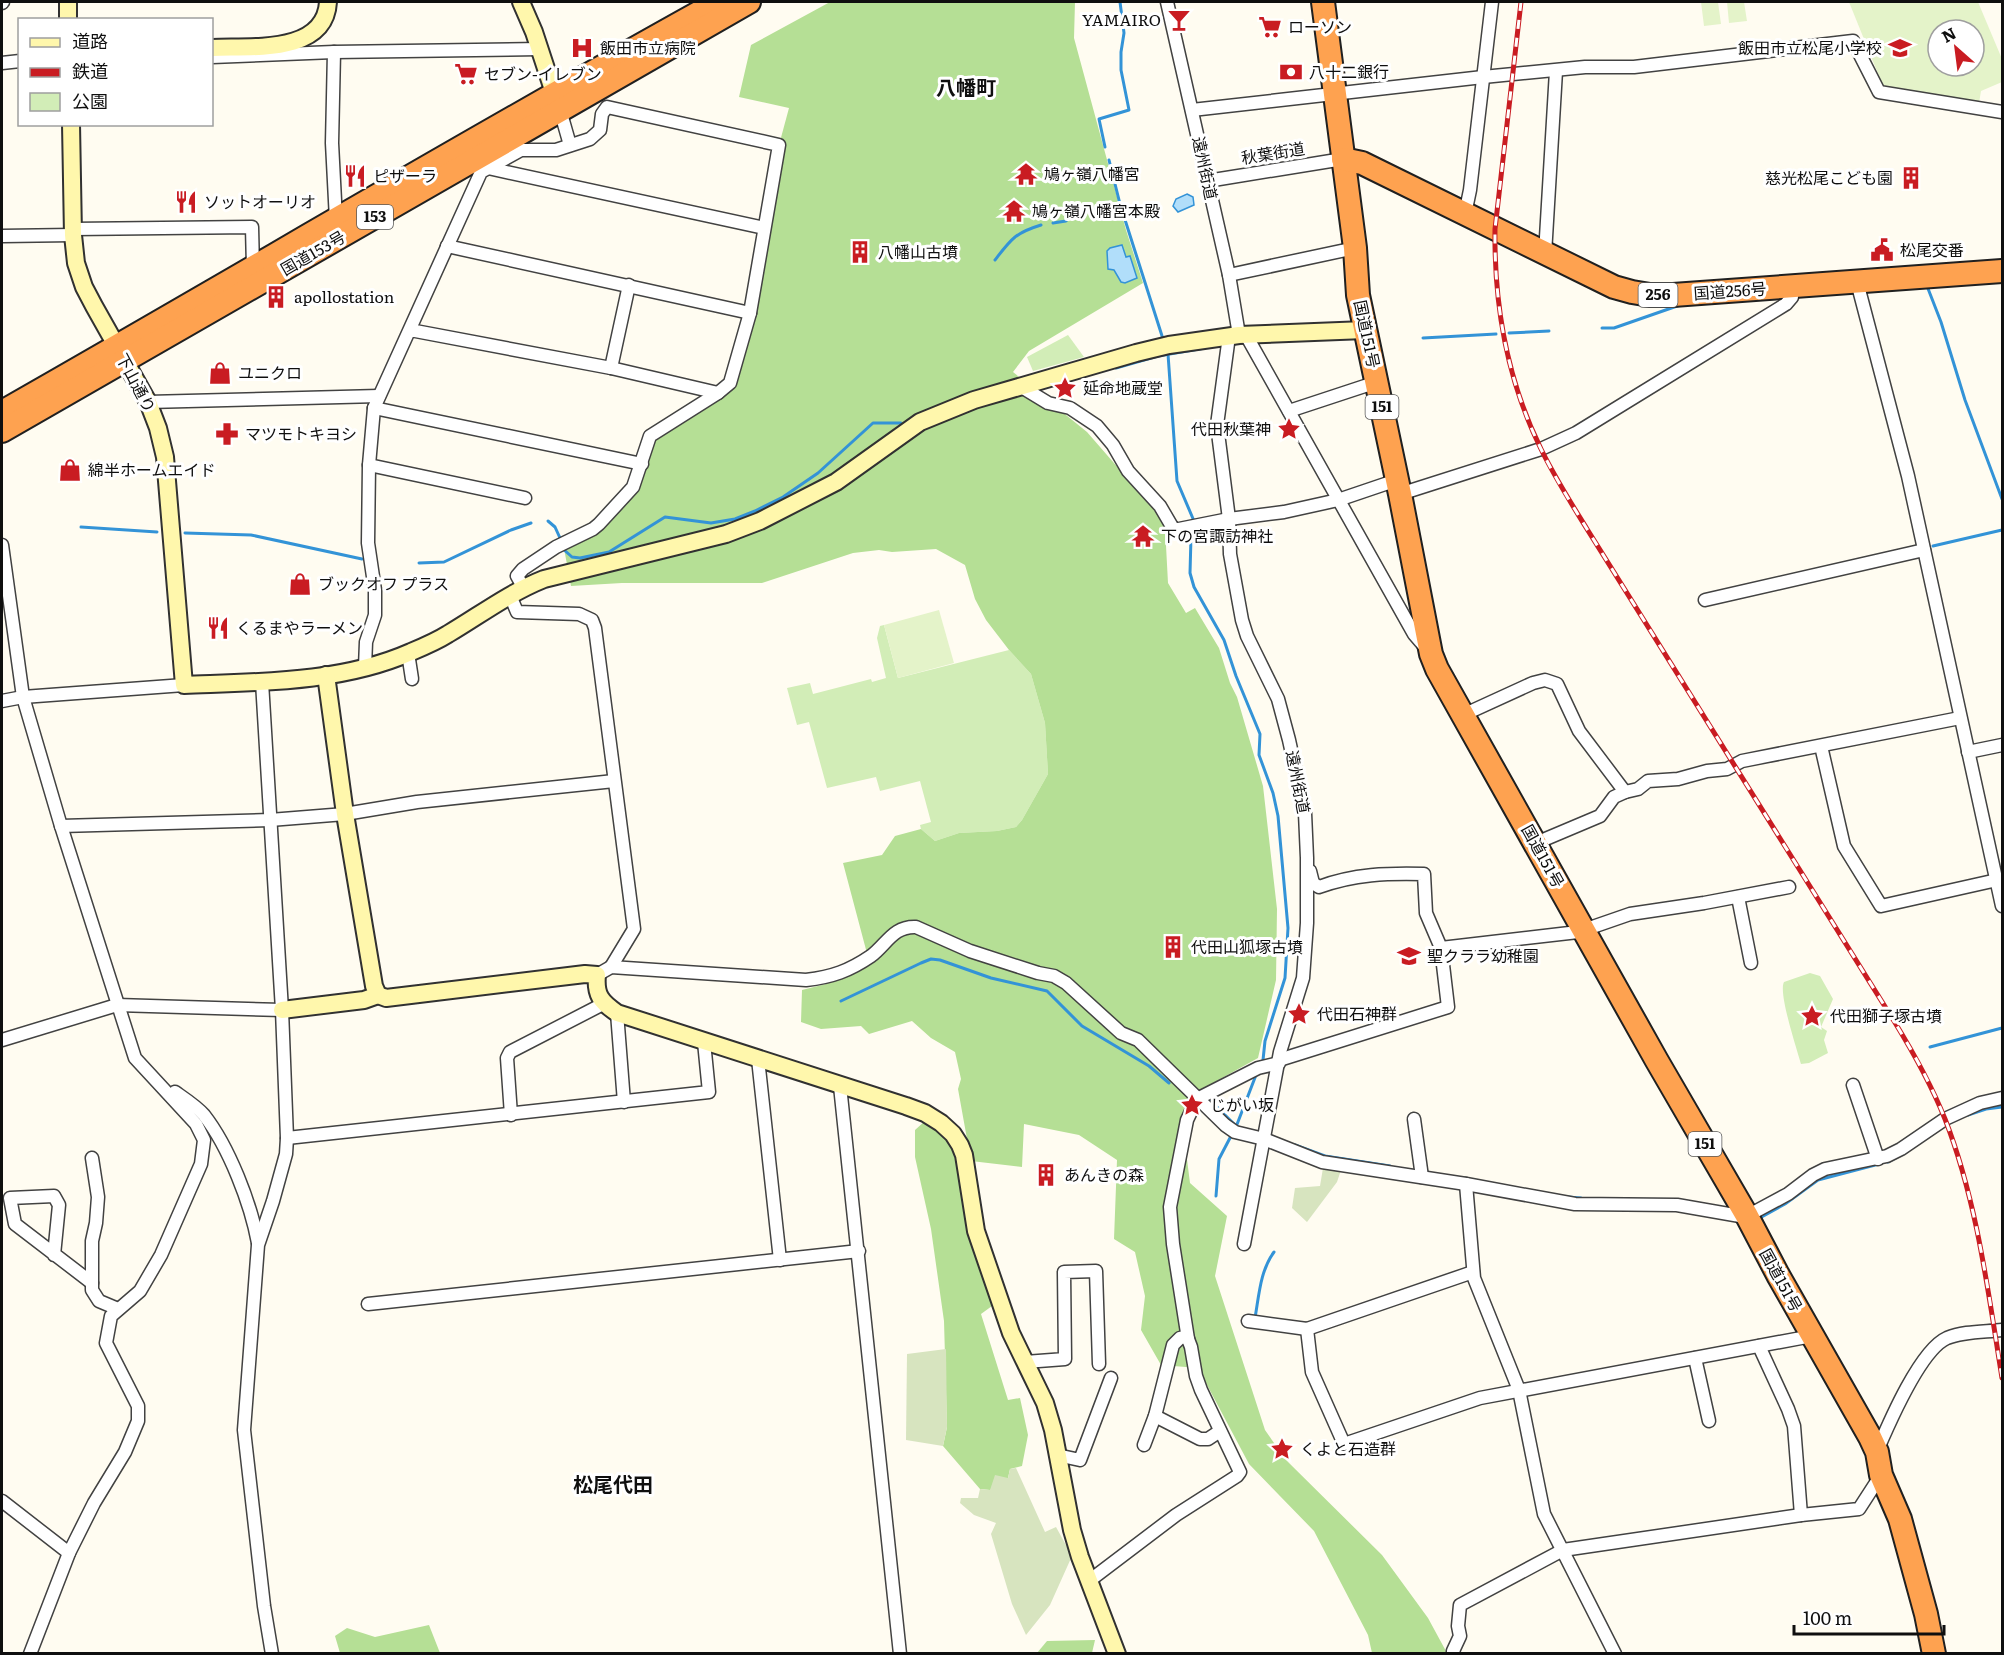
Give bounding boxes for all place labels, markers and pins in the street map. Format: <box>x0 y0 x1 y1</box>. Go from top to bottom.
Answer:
place label: YAMAIRO <box>1082 7 1161 31</box>
bar icon: YAMAIRO <box>1166 7 1192 33</box>
supermarket icon: ローソン <box>1257 14 1283 40</box>
place label: ローソン <box>1288 14 1352 38</box>
hospital icon: 飯田市立病院 <box>569 35 595 61</box>
place label: 飯田市立病院 <box>600 35 696 59</box>
place label: 飯田市立松尾小学校 <box>1738 35 1882 59</box>
school or university icon: 飯田市立松尾小学校 <box>1887 35 1913 61</box>
bank icon: 八十二銀行 <box>1278 59 1304 85</box>
place label: 八十二銀行 <box>1309 59 1389 83</box>
supermarket icon: セブン-イレブン <box>453 61 479 87</box>
place label: セブン-イレブン <box>484 61 602 85</box>
temple icon: 鳩ヶ嶺八幡宮 <box>1013 161 1039 187</box>
place label: 鳩ヶ嶺八幡宮 <box>1044 161 1140 185</box>
restaurant icon: ピザーラ <box>342 163 368 189</box>
place label: ピザーラ <box>373 163 437 187</box>
place label: 慈光松尾こども園 <box>1765 165 1893 189</box>
building icon: 慈光松尾こども園 <box>1898 165 1924 191</box>
restaurant icon: ソットオーリオ <box>173 189 199 215</box>
place label: ソットオーリオ <box>204 189 316 213</box>
temple icon: 鳩ヶ嶺八幡宮本殿 <box>1001 198 1027 224</box>
place label: 鳩ヶ嶺八幡宮本殿 <box>1032 198 1160 222</box>
public building icon: 松尾交番 <box>1869 237 1895 263</box>
place label: 松尾交番 <box>1900 237 1964 261</box>
building icon: 八幡山古墳 <box>847 239 873 265</box>
place label: 八幡山古墳 <box>878 239 958 263</box>
building icon: apollostation <box>263 284 289 310</box>
place label: apollostation <box>294 284 395 308</box>
shop icon: ユニクロ <box>207 360 233 386</box>
place label: ユニクロ <box>238 360 302 384</box>
place icon: 延命地蔵堂 <box>1052 375 1078 401</box>
place label: 延命地蔵堂 <box>1083 375 1163 399</box>
place label: 代田秋葉神 <box>1191 416 1271 440</box>
place icon: 代田秋葉神 <box>1276 416 1302 442</box>
pharmacy icon: マツモトキヨシ <box>214 421 240 447</box>
place label: マツモトキヨシ <box>245 421 357 445</box>
shop icon: 綿半ホームエイド <box>57 457 83 483</box>
place label: 綿半ホームエイド <box>88 457 216 481</box>
temple icon: 下の宮諏訪神社 <box>1130 523 1156 549</box>
place label: 下の宮諏訪神社 <box>1161 523 1273 547</box>
shop icon: ブックオフ プラス <box>287 571 313 597</box>
place label: ブックオフ プラス <box>318 571 449 595</box>
restaurant icon: くるまやラーメン <box>205 615 231 641</box>
place label: くるまやラーメン <box>236 615 363 639</box>
building icon: 代田山狐塚古墳 <box>1160 934 1186 960</box>
place label: 代田山狐塚古墳 <box>1191 934 1303 958</box>
school or university icon: 聖クララ幼稚園 <box>1396 943 1422 969</box>
place label: 聖クララ幼稚園 <box>1427 943 1539 967</box>
place icon: 代田石神群 <box>1286 1001 1312 1027</box>
place label: 代田石神群 <box>1317 1001 1397 1025</box>
place icon: 代田獅子塚古墳 <box>1799 1003 1825 1029</box>
place label: 代田獅子塚古墳 <box>1830 1003 1942 1027</box>
place icon: じがい坂 <box>1179 1092 1205 1118</box>
place label: じがい坂 <box>1210 1092 1274 1116</box>
building icon: あんきの森 <box>1033 1162 1059 1188</box>
place label: あんきの森 <box>1064 1162 1144 1186</box>
place icon: くよと石造群 <box>1269 1436 1295 1462</box>
place label: くよと石造群 <box>1300 1436 1396 1460</box>

